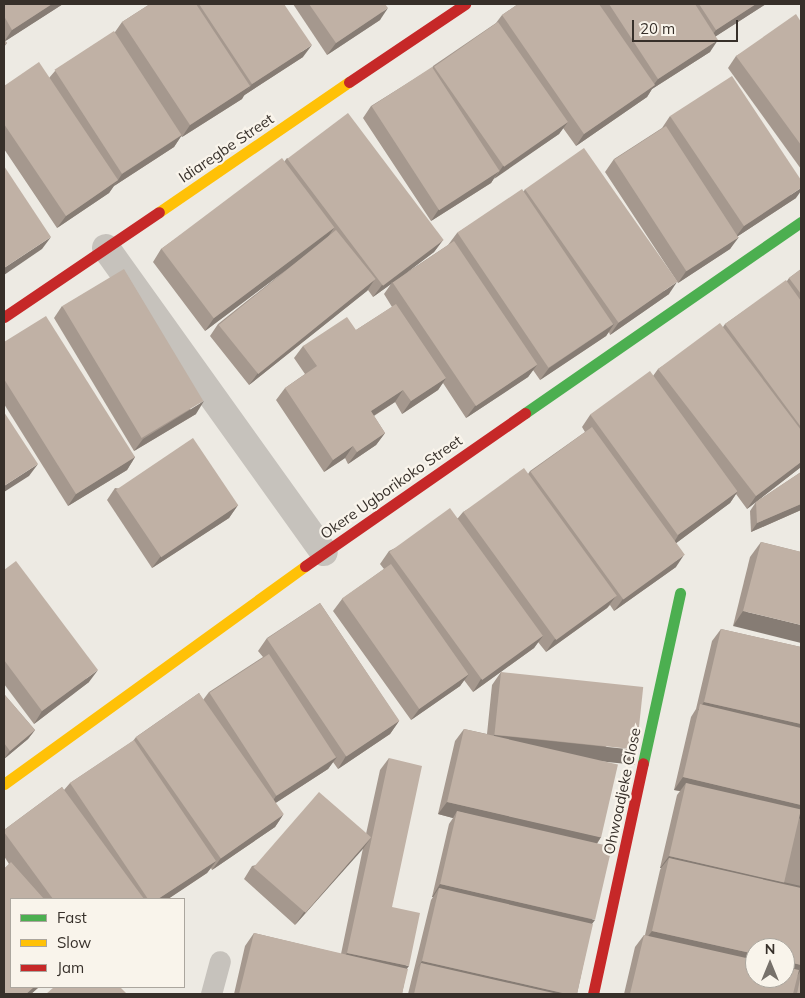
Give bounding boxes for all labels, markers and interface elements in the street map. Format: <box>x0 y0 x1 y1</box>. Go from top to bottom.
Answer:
scale bar <box>635 10 741 42</box>
text: 20 m <box>640 19 675 38</box>
street label: Idiaregbe Street <box>175 110 277 186</box>
street label: Okere Ugborikoko Street <box>317 431 465 543</box>
street label: Ohwoadjeke Close <box>600 726 644 856</box>
legend <box>10 898 185 988</box>
text: Fast <box>57 908 87 927</box>
text: Slow <box>57 933 91 952</box>
north arrow <box>745 938 795 988</box>
text: N <box>765 940 775 958</box>
text: Jam <box>57 958 84 977</box>

